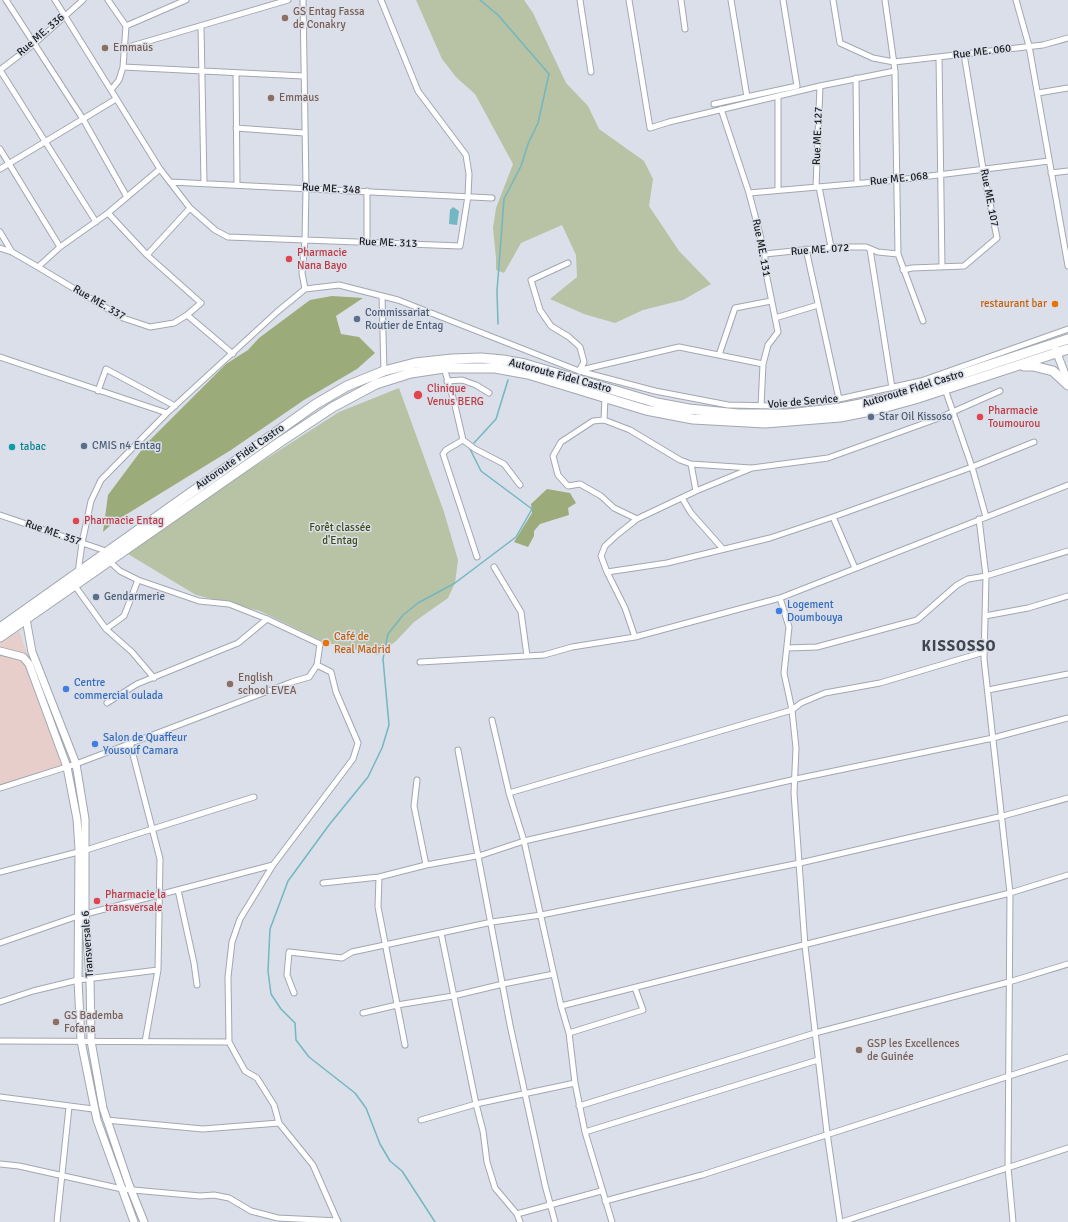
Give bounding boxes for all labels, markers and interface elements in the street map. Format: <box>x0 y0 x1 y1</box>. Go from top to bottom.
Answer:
place label: GS Entag Fassa de Conakry <box>293 5 365 31</box>
street label: Rue ME. 336 <box>15 11 67 59</box>
marker: GS Entag Fassa de Conakry <box>280 13 290 23</box>
place label: Emmaüs <box>113 41 153 55</box>
street label: Rue ME. 060 <box>952 42 1012 62</box>
marker: Emmaüs <box>100 43 110 53</box>
place label: Emmaus <box>279 91 319 105</box>
marker: Emmaus <box>266 93 276 103</box>
street label: Rue ME. 127 <box>810 107 826 165</box>
street label: Rue ME. 107 <box>977 168 1001 228</box>
street label: Rue ME. 068 <box>869 169 929 189</box>
street label: Rue ME. 348 <box>301 181 361 197</box>
street label: Rue ME. 131 <box>749 218 773 278</box>
street label: Rue ME. 313 <box>359 235 417 251</box>
street label: Rue ME. 072 <box>790 241 850 259</box>
place label: Pharmacie Nana Bayo <box>297 246 347 272</box>
marker: Pharmacie Nana Bayo <box>284 254 294 264</box>
street label: Rue ME. 337 <box>70 283 128 323</box>
place label: restaurant bar <box>980 297 1047 311</box>
marker: restaurant bar <box>1050 299 1060 309</box>
place label: Commissariat Routier de Entag <box>365 306 443 332</box>
marker: Commissariat Routier de Entag <box>352 314 362 324</box>
street label: Autoroute Fidel Castro <box>507 356 613 396</box>
street label: Autoroute Fidel Castro <box>861 367 965 411</box>
place label: Clinique Venus BERG <box>427 382 484 408</box>
marker: Clinique Venus BERG <box>412 389 424 401</box>
street label: Voie de Service <box>767 392 839 412</box>
place label: Pharmacie Toumourou <box>988 404 1040 430</box>
place label: Star Oil Kissoso <box>879 410 952 424</box>
marker: Star Oil Kissoso <box>866 412 876 422</box>
marker: Pharmacie Toumourou <box>975 412 985 422</box>
street label: Autoroute Fidel Castro <box>193 421 287 493</box>
place label: CMIS n4 Entag <box>92 439 161 453</box>
place label: tabac <box>20 440 46 454</box>
marker: CMIS n4 Entag <box>79 441 89 451</box>
marker: tabac <box>7 442 17 452</box>
place label: Pharmacie Entag <box>84 514 164 528</box>
marker: Pharmacie Entag <box>71 516 81 526</box>
street label: Rue ME. 357 <box>23 517 83 549</box>
park label: Forêt classée d'Entag <box>309 521 371 547</box>
place label: Gendarmerie <box>104 590 165 604</box>
marker: Gendarmerie <box>91 592 101 602</box>
place label: Logement Doumbouya <box>787 598 843 624</box>
marker: Logement Doumbouya <box>774 606 784 616</box>
place label: Café de Real Madrid <box>334 630 390 656</box>
marker: Café de Real Madrid <box>321 638 331 648</box>
district label: KISSOSSO <box>921 638 997 656</box>
place label: English school EVEA <box>238 671 297 697</box>
place label: Centre commercial oulada <box>74 676 163 702</box>
marker: English school EVEA <box>225 679 235 689</box>
marker: Centre commercial oulada <box>61 684 71 694</box>
place label: Salon de Quaffeur Yousouf Camara <box>103 731 187 757</box>
marker: Salon de Quaffeur Yousouf Camara <box>90 739 100 749</box>
place label: Pharmacie la transversale <box>105 888 166 914</box>
marker: Pharmacie la transversale <box>92 896 102 906</box>
street label: Transversale 6 <box>79 910 97 978</box>
place label: GS Bademba Fofana <box>64 1009 123 1035</box>
marker: GS Bademba Fofana <box>51 1017 61 1027</box>
place label: GSP les Excellences de Guinée <box>867 1037 960 1063</box>
marker: GSP les Excellences de Guinée <box>854 1045 864 1055</box>

